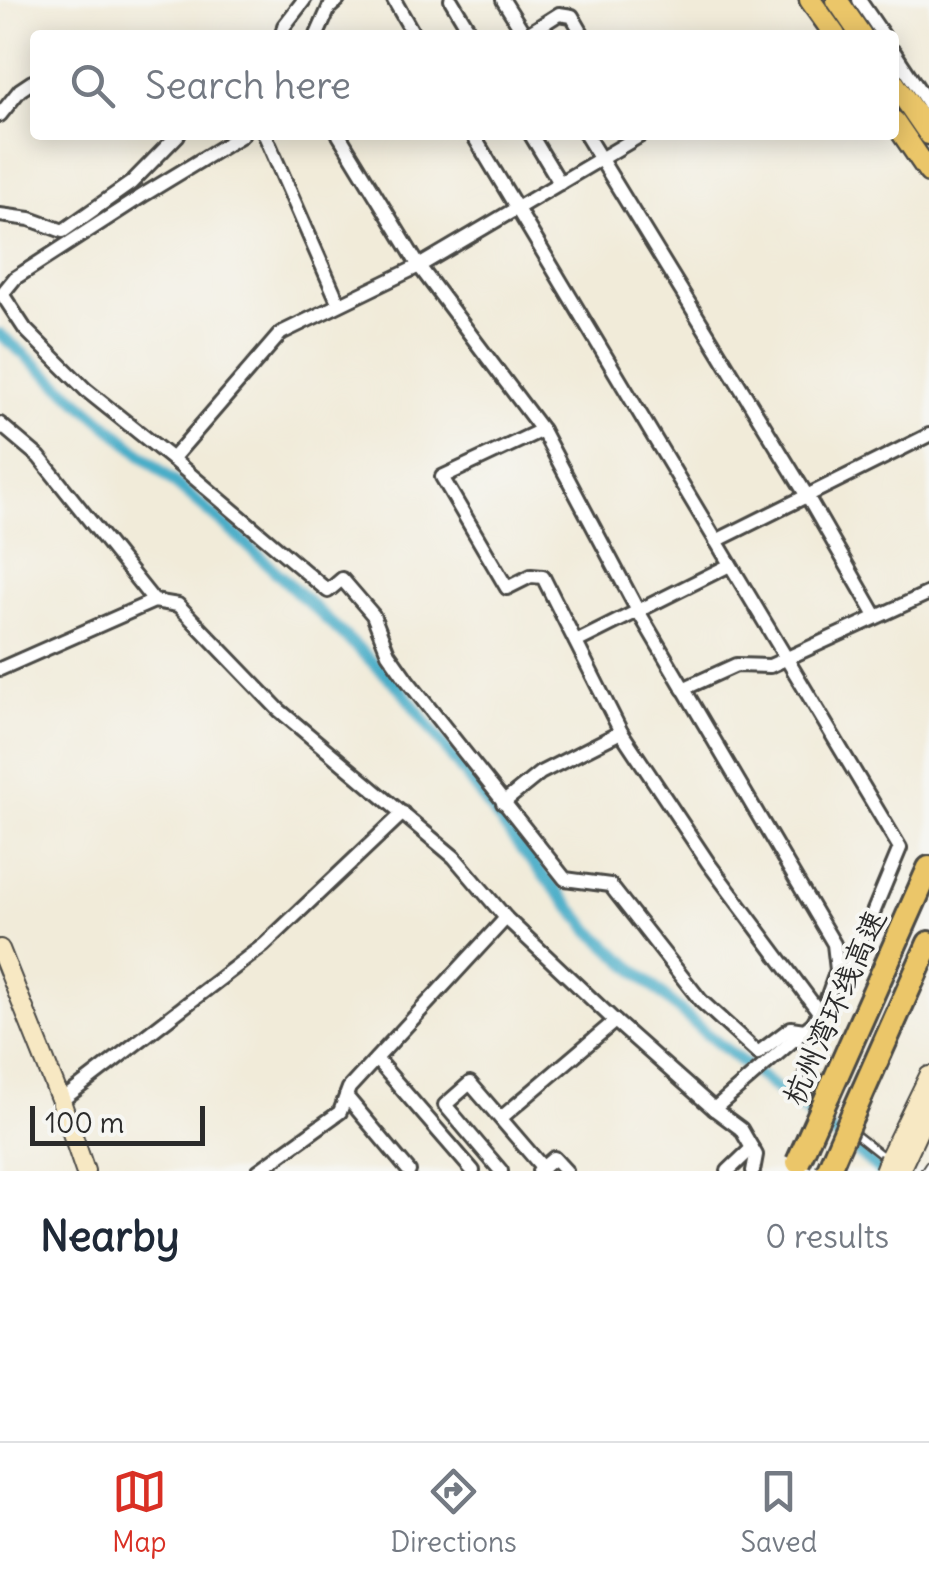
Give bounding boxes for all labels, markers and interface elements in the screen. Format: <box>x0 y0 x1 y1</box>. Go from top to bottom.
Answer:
search box <box>30 30 899 140</box>
icon: search <box>65 58 120 113</box>
text: Search here <box>145 62 351 109</box>
street label: 杭州湾环线高速 <box>774 903 894 1111</box>
scale bar <box>30 1101 205 1146</box>
text: 100 m <box>45 1105 124 1141</box>
text: Nearby <box>40 1210 179 1262</box>
text: 0 results <box>765 1216 889 1257</box>
tab: Map <box>112 1464 167 1560</box>
tab: Directions <box>390 1464 517 1560</box>
tab: Saved <box>740 1464 817 1560</box>

